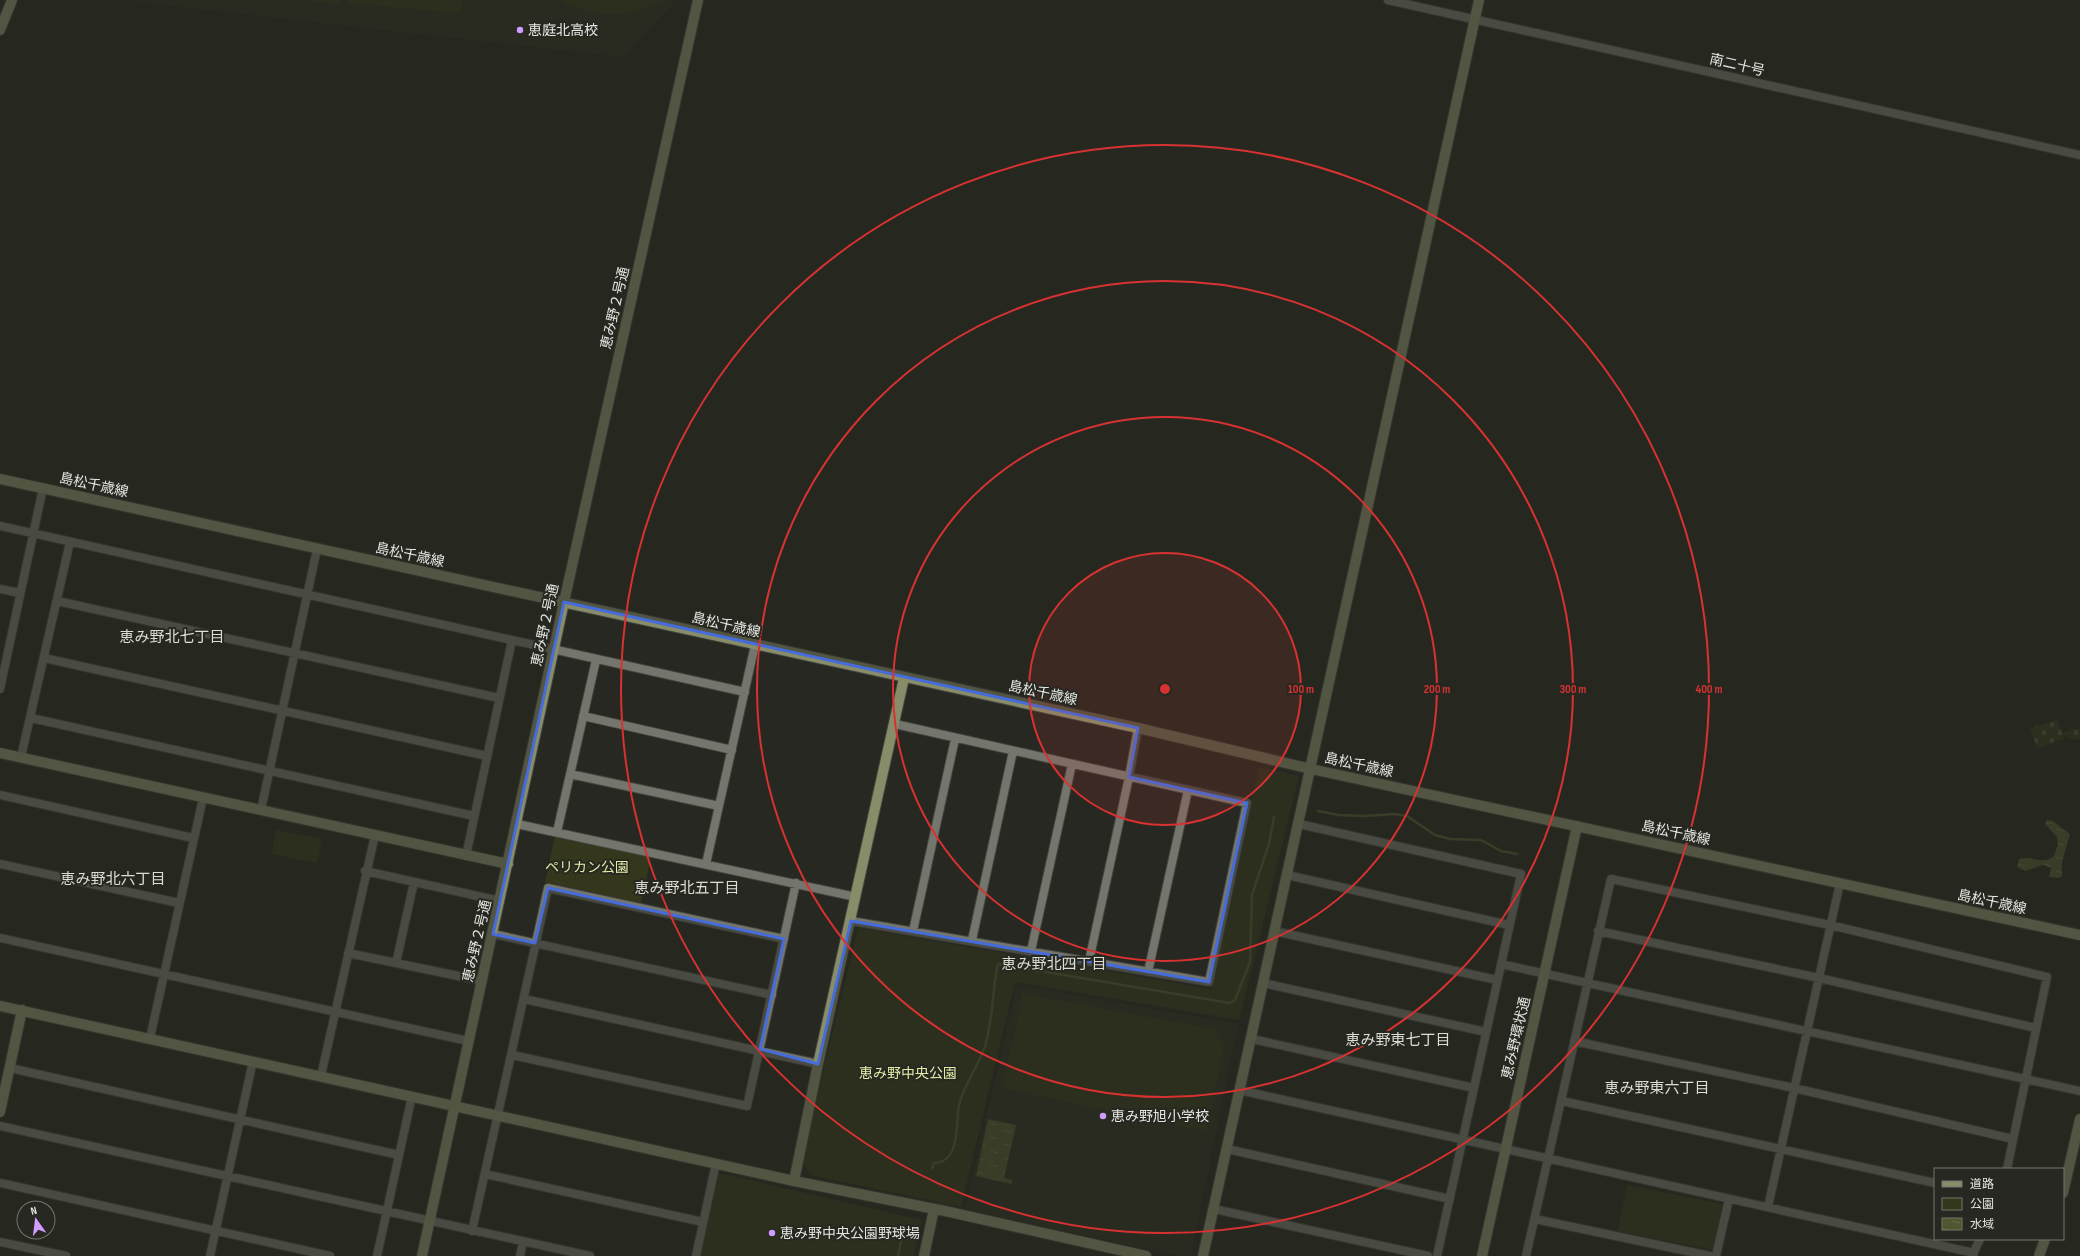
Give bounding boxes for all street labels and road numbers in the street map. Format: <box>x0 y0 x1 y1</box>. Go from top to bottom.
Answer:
street label: 南二十号 <box>1708 50 1766 80</box>
street label: 恵み野２号通 <box>597 265 633 351</box>
street label: 島松千歳線 <box>58 469 130 501</box>
street label: 島松千歳線 <box>374 539 446 571</box>
street label: 恵み野２号通 <box>528 582 562 668</box>
street label: 島松千歳線 <box>690 609 762 641</box>
street label: 島松千歳線 <box>1007 677 1079 709</box>
street label: 島松千歳線 <box>1323 749 1395 781</box>
street label: 島松千歳線 <box>1640 817 1712 849</box>
street label: 島松千歳線 <box>1956 886 2028 918</box>
street label: 恵み野２号通 <box>459 898 495 984</box>
street label: 恵み野環状通 <box>1498 995 1534 1081</box>

